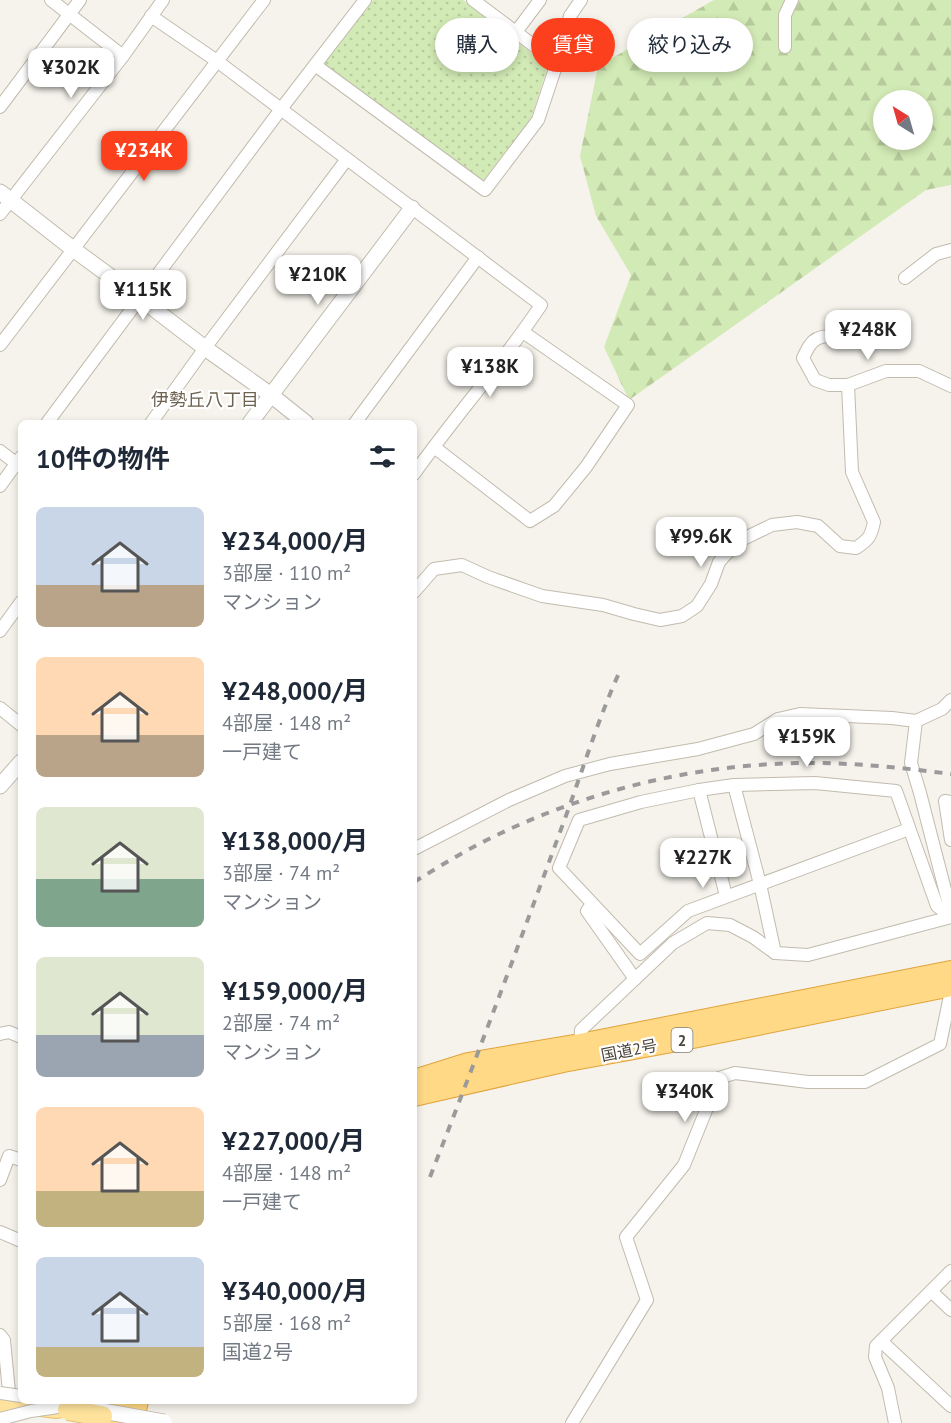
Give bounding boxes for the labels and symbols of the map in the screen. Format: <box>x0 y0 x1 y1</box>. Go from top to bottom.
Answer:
pin: ¥302K <box>29 48 113 99</box>
north arrow <box>873 90 933 150</box>
pin: ¥234K <box>102 131 186 182</box>
pin: ¥210K <box>276 255 360 306</box>
pin: ¥115K <box>101 270 185 321</box>
pin: ¥248K <box>826 310 910 361</box>
pin: ¥138K <box>448 347 532 398</box>
district label: 伊勢丘八丁目 <box>151 388 259 411</box>
pin: ¥99.6K <box>652 517 750 568</box>
pin: ¥159K <box>765 717 849 768</box>
pin: ¥227K <box>661 838 745 889</box>
road number: 2 <box>672 1028 692 1052</box>
street label: 国道2号 <box>599 1035 659 1065</box>
pin: ¥340K <box>643 1072 727 1123</box>

